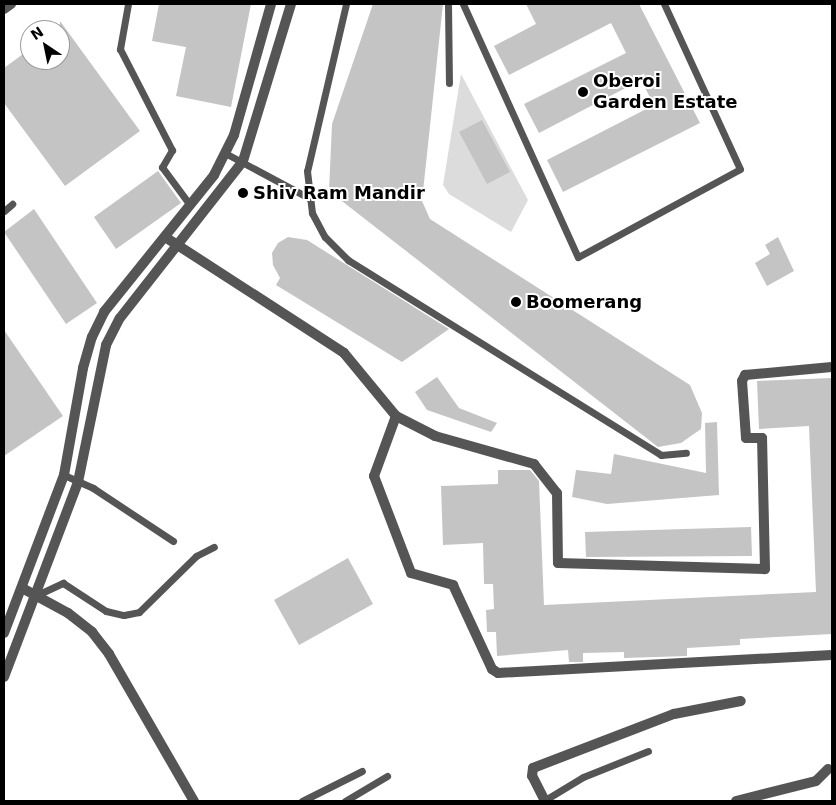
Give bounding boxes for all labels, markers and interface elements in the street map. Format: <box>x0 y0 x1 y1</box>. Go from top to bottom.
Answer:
north arrow <box>20 20 70 70</box>
text: N <box>28 23 47 43</box>
place label: Oberoi Garden Estate <box>593 71 738 114</box>
marker: Oberoi Garden Estate <box>577 86 589 98</box>
place label: Shiv Ram Mandir <box>253 182 425 204</box>
marker: Shiv Ram Mandir <box>237 187 249 199</box>
place label: Boomerang <box>526 291 642 313</box>
marker: Boomerang <box>510 296 522 308</box>

